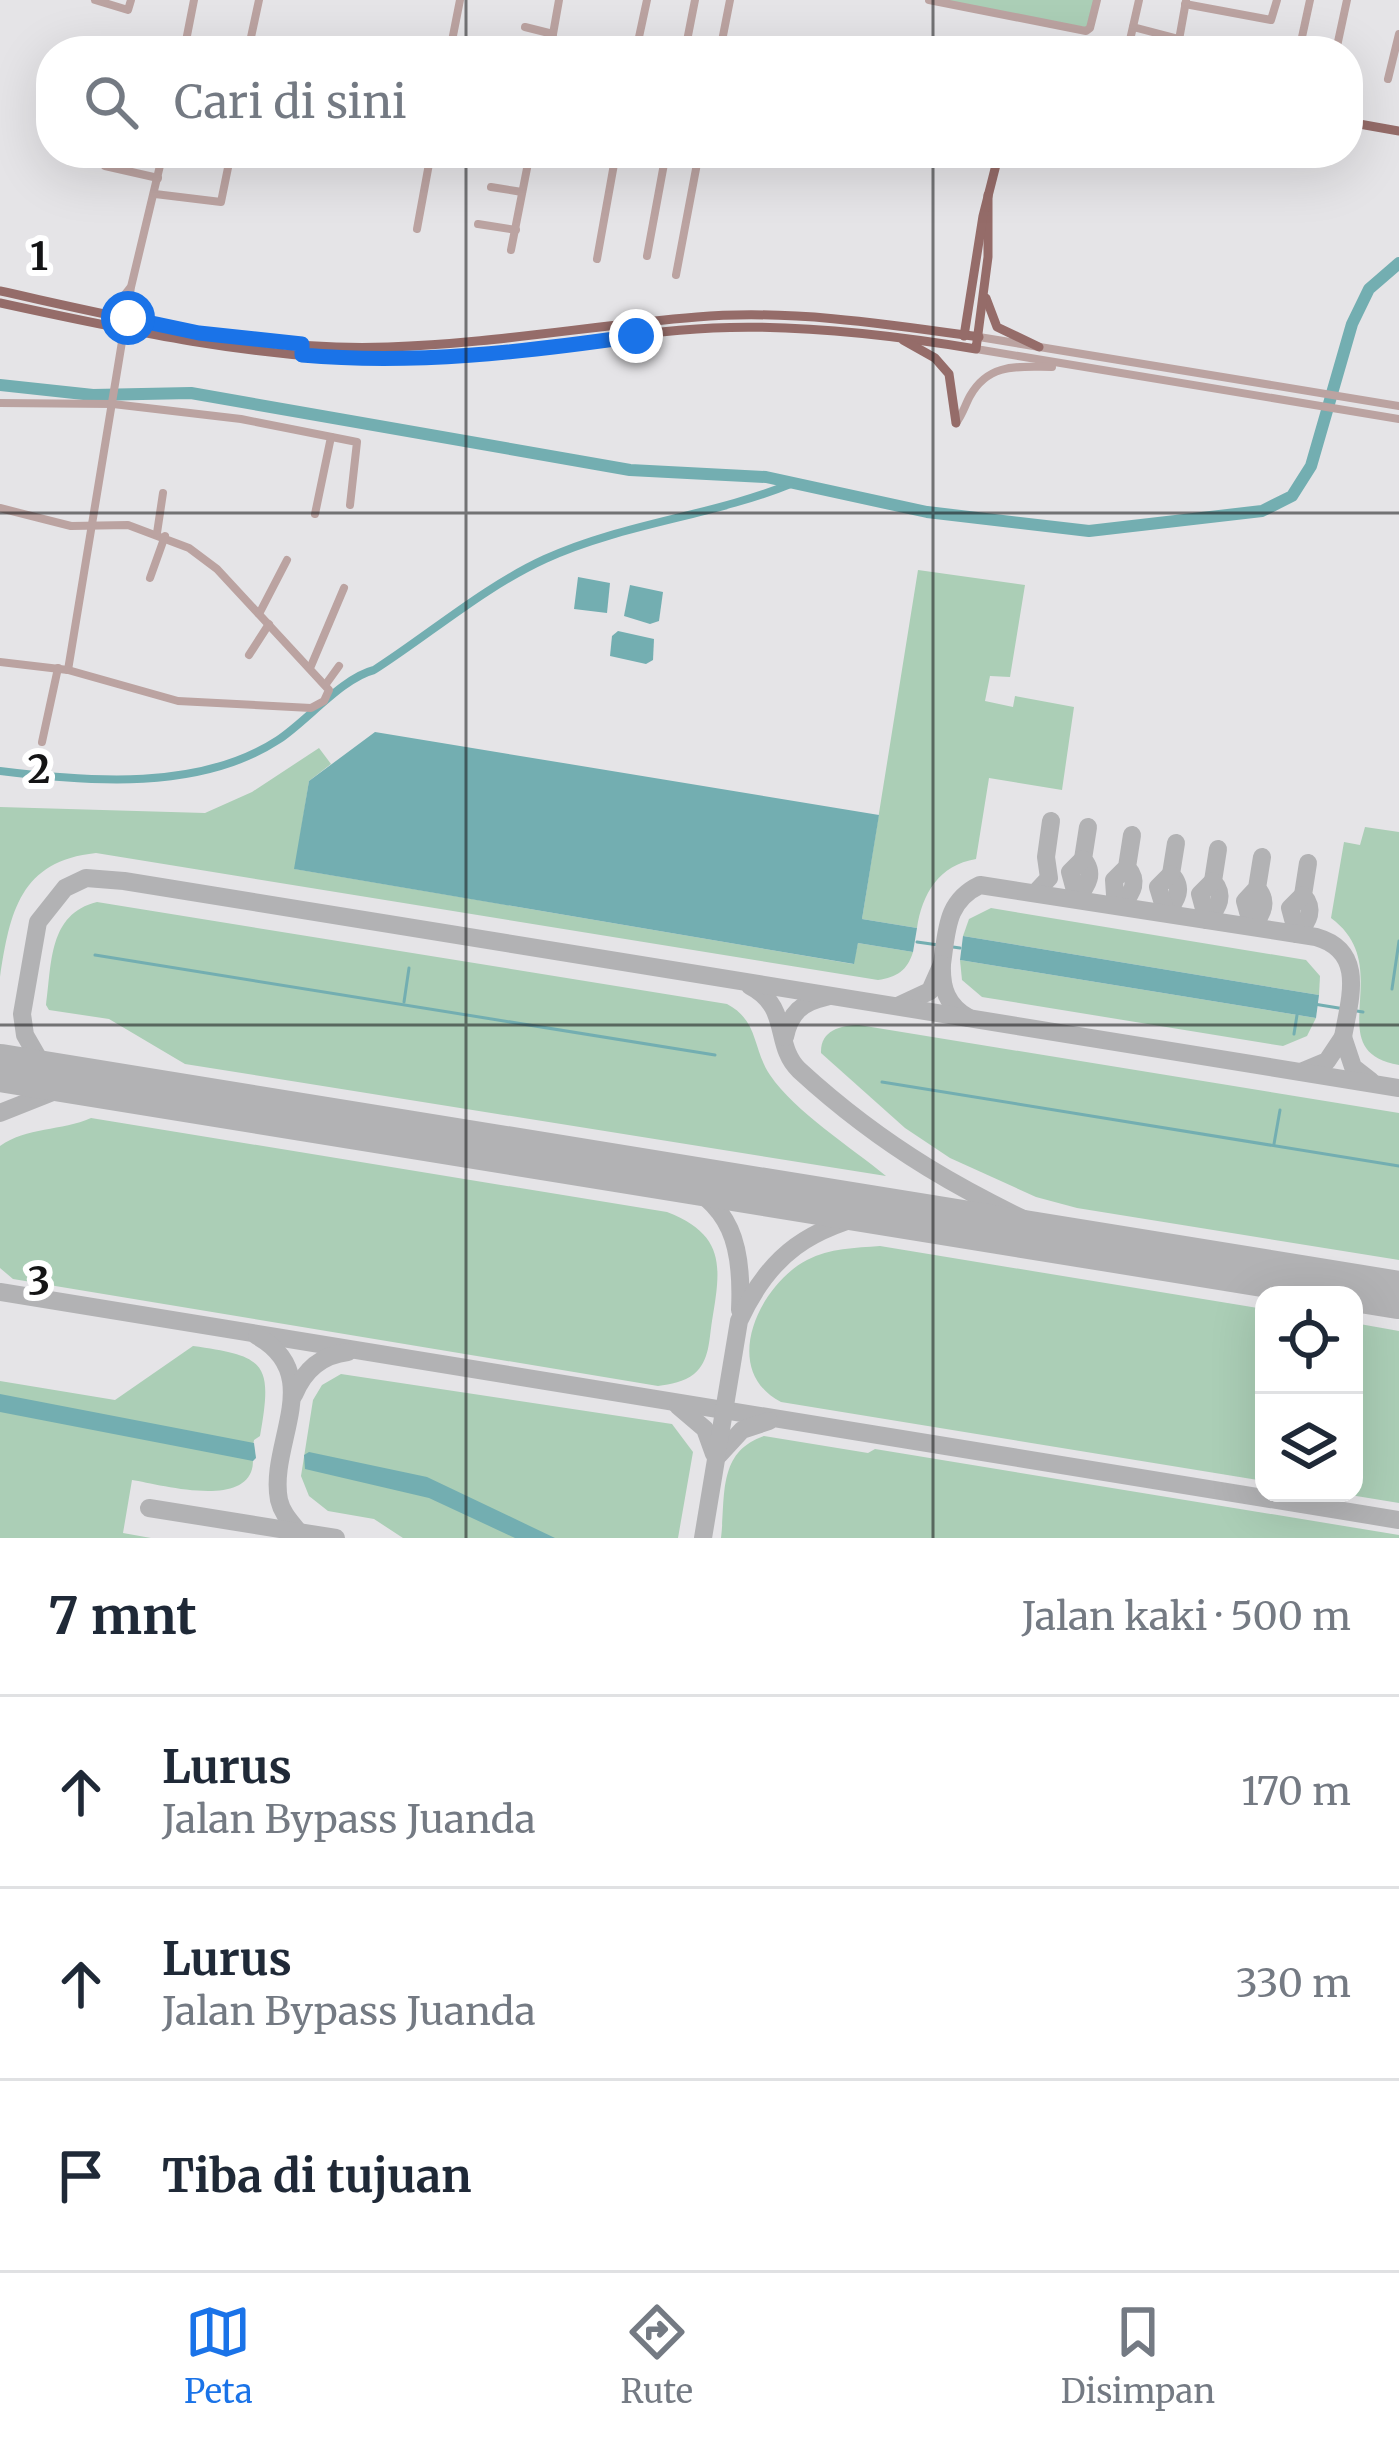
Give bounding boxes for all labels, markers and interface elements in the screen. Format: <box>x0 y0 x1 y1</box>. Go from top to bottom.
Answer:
search box <box>36 36 1363 168</box>
icon: search <box>78 69 144 135</box>
text: Cari di sini <box>174 74 407 130</box>
text: 1 <box>30 232 48 281</box>
route start <box>101 291 155 345</box>
route end <box>609 309 663 363</box>
text: 2 <box>28 745 50 794</box>
text: 3 <box>28 1257 50 1306</box>
map controls <box>1255 1286 1363 1502</box>
button: locate <box>1255 1286 1363 1394</box>
button: layers <box>1255 1394 1363 1502</box>
text: 7 mnt <box>48 1584 197 1648</box>
text: Jalan kaki · 500 m <box>1022 1592 1351 1641</box>
text: Lurus <box>162 1739 292 1795</box>
icon: ahead <box>48 1759 114 1825</box>
text: 170 m <box>1241 1767 1351 1816</box>
text: Jalan Bypass Juanda <box>162 1795 536 1844</box>
text: Lurus <box>162 1931 292 1987</box>
icon: ahead <box>48 1951 114 2017</box>
text: 330 m <box>1235 1959 1351 2008</box>
text: Jalan Bypass Juanda <box>162 1987 536 2036</box>
icon: arrive <box>48 2143 114 2209</box>
text: Tiba di tujuan <box>162 2148 472 2204</box>
tab: Peta <box>184 2299 253 2412</box>
tab: Rute <box>621 2299 693 2412</box>
tab: Disimpan <box>1061 2299 1215 2412</box>

